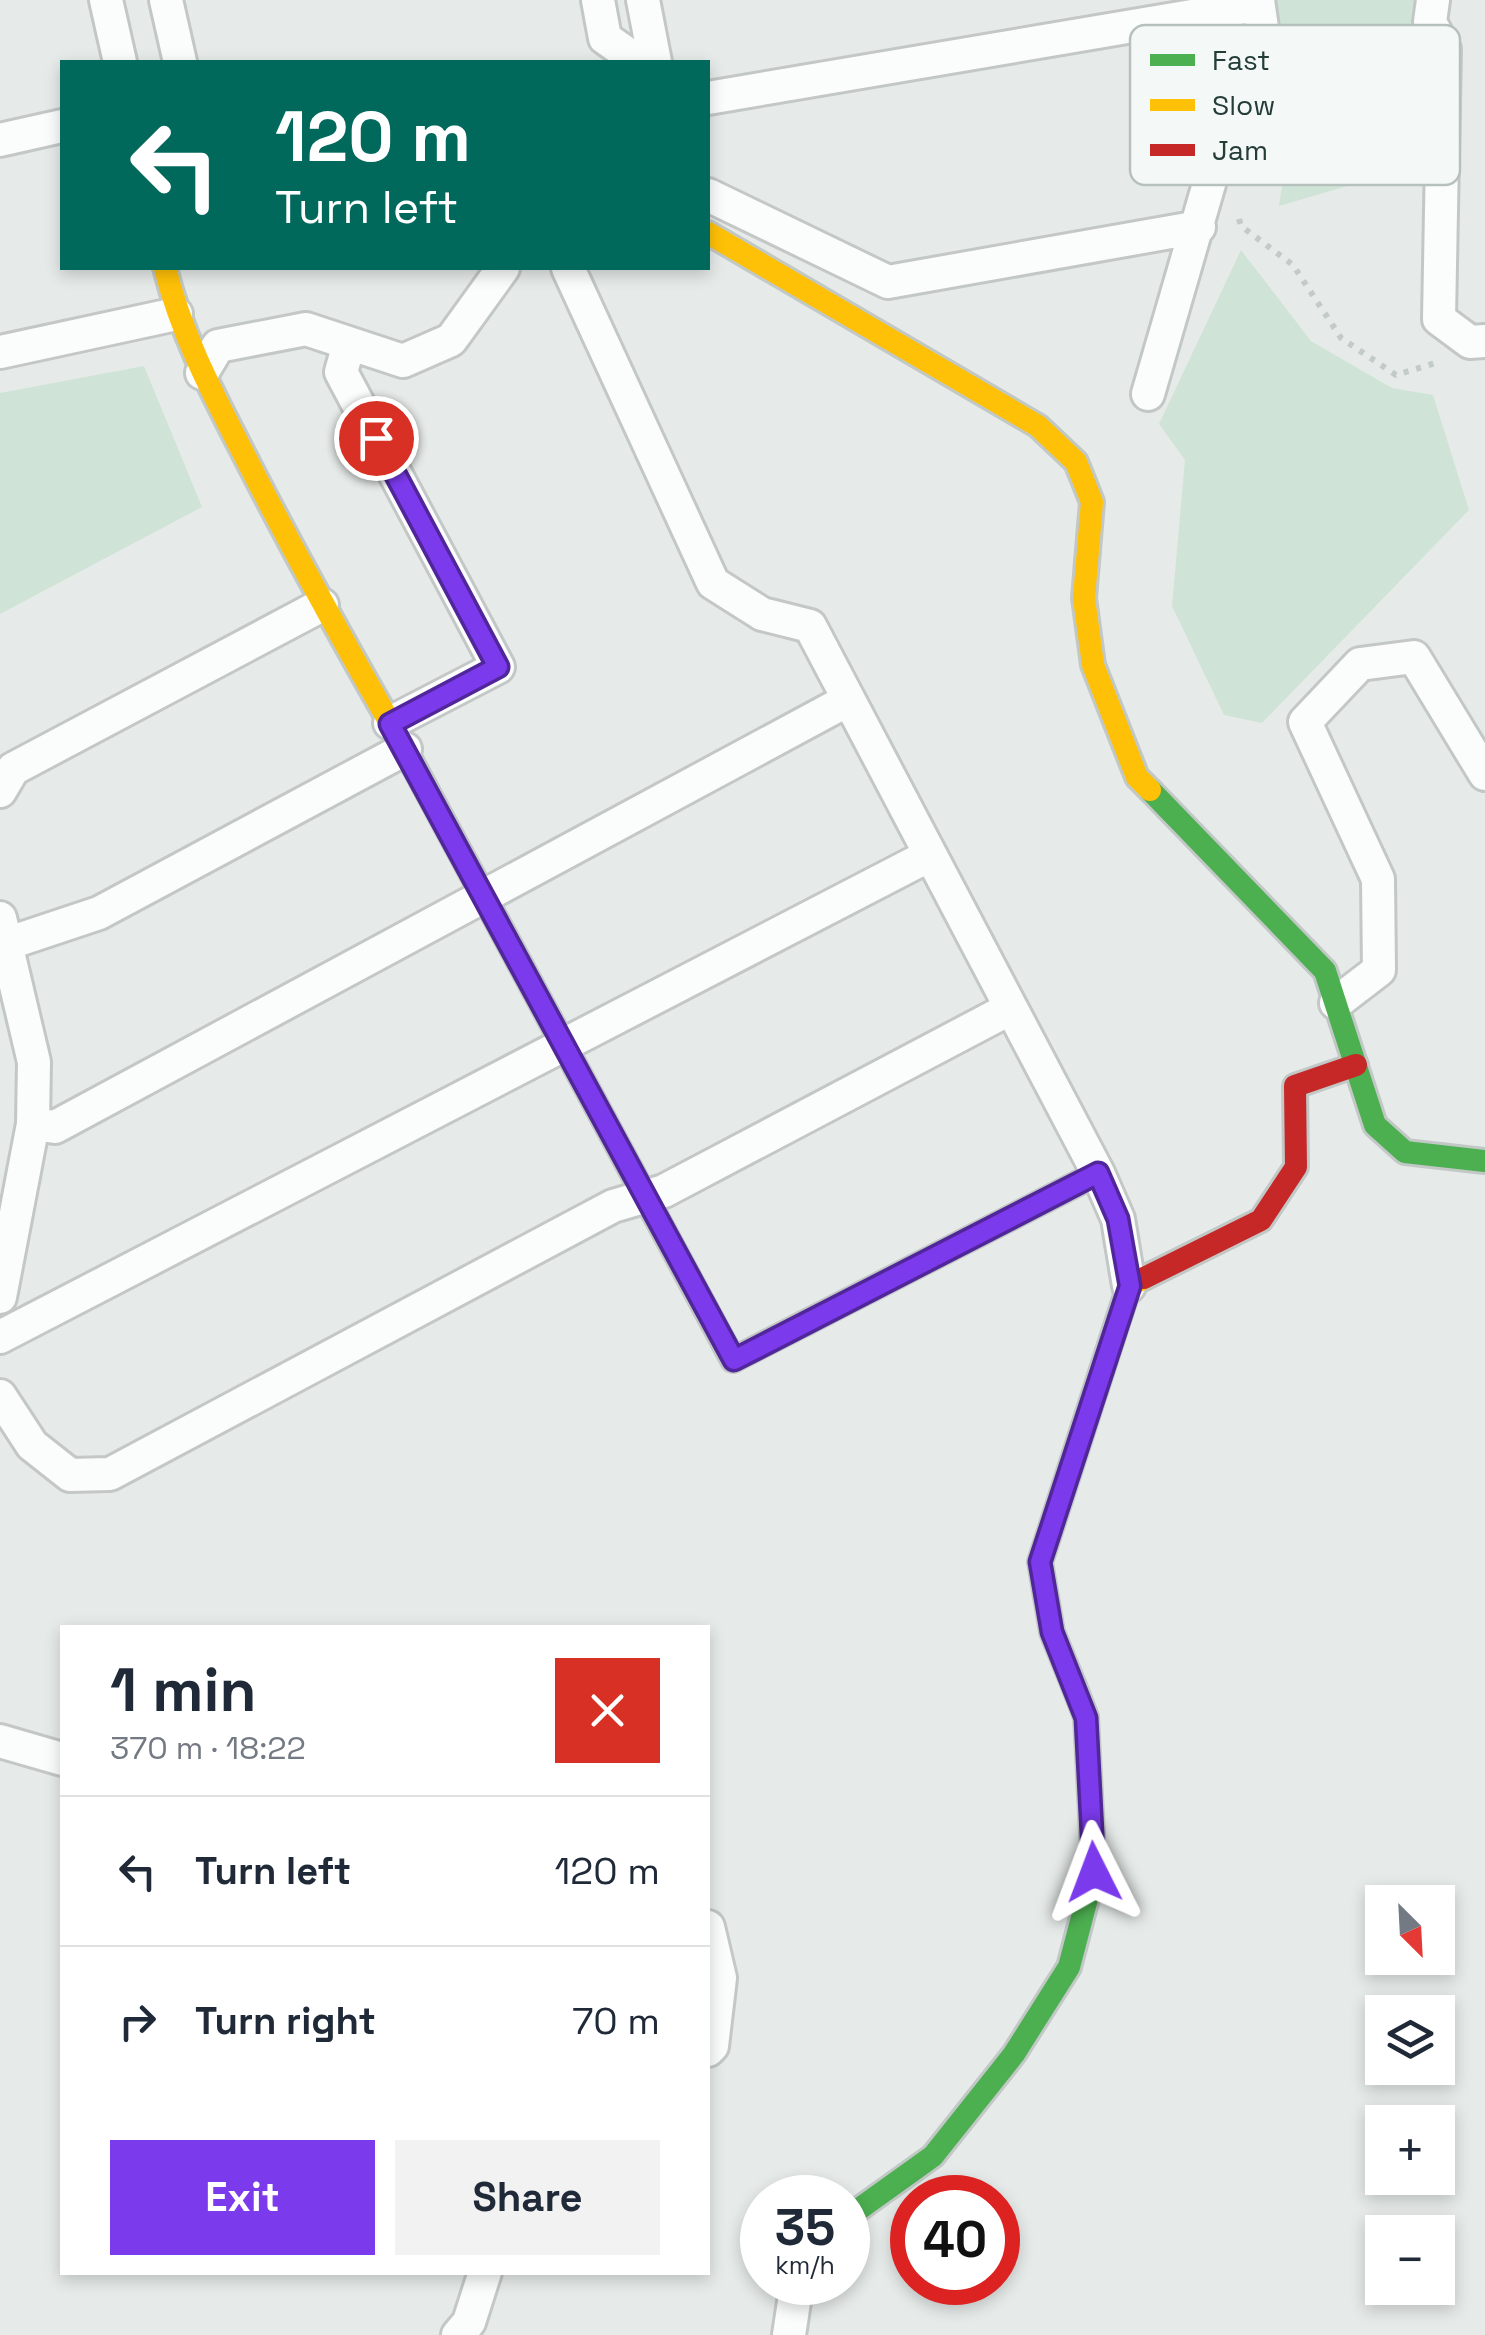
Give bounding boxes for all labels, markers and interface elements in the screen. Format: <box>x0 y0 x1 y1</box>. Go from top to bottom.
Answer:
legend <box>1130 25 1460 185</box>
text: Fast <box>1212 42 1270 78</box>
text: Slow <box>1212 87 1275 123</box>
text: 120 m <box>275 92 471 181</box>
icon: left <box>110 100 240 230</box>
text: Jam <box>1212 132 1268 168</box>
text: Turn left <box>275 179 458 236</box>
pin <box>334 396 419 481</box>
icon: arrive <box>349 411 404 466</box>
text: 1 min <box>110 1652 257 1729</box>
button: close <box>555 1658 660 1763</box>
text: 370 m · 18:22 <box>110 1728 306 1768</box>
position arrow <box>1042 1820 1146 1924</box>
icon: left <box>110 1844 165 1899</box>
text: Turn left <box>195 1847 351 1895</box>
text: 120 m <box>554 1847 660 1895</box>
north arrow <box>1365 1885 1455 1975</box>
map controls <box>1365 1885 1455 2305</box>
icon: right <box>110 1994 165 2049</box>
button: layers <box>1365 1995 1455 2085</box>
text: Turn right <box>195 1997 376 2045</box>
text: 70 m <box>572 1997 660 2045</box>
button: + <box>1365 2105 1455 2195</box>
button: Exit <box>110 2140 375 2255</box>
button: Share <box>395 2140 660 2255</box>
speed limit sign: 40 <box>890 2175 1020 2305</box>
text: 35 <box>775 2196 835 2260</box>
button: − <box>1365 2215 1455 2305</box>
text: km/h <box>775 2249 835 2281</box>

